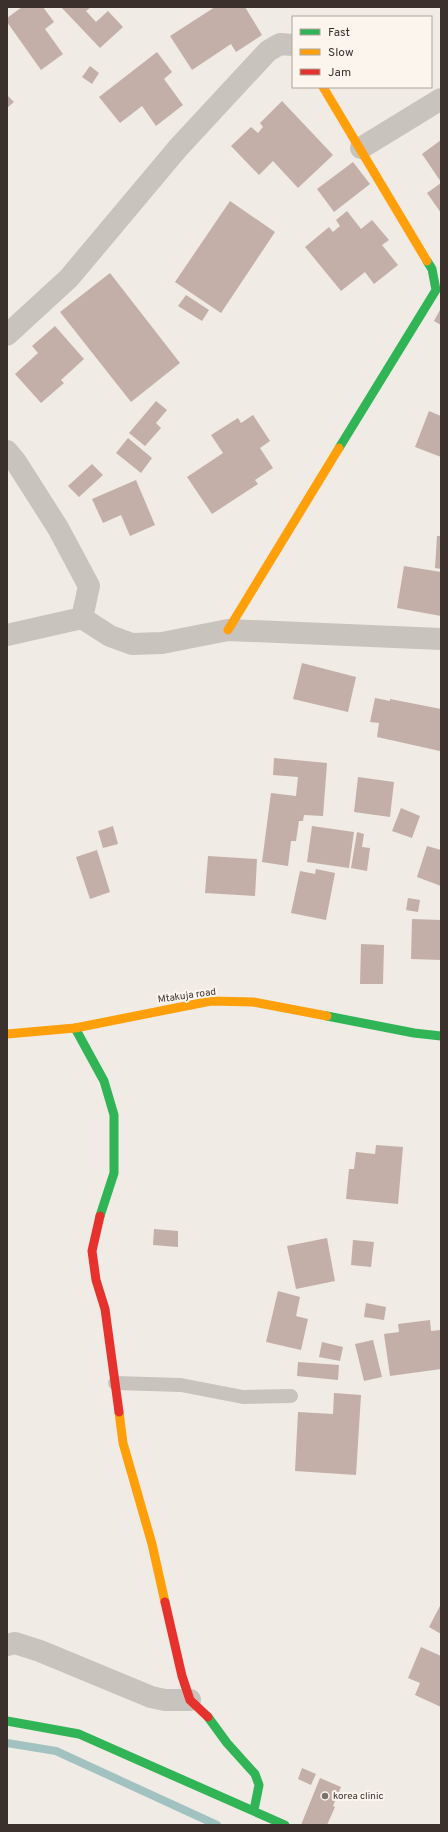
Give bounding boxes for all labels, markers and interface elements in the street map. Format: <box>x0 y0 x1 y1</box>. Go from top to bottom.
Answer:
legend <box>292 16 432 88</box>
text: Fast <box>328 25 350 41</box>
text: Slow <box>328 45 354 61</box>
text: Jam <box>328 65 351 81</box>
street label: Mtakuja road <box>157 985 217 1007</box>
place label: korea clinic <box>333 1790 383 1803</box>
marker: korea clinic <box>320 1791 330 1801</box>

